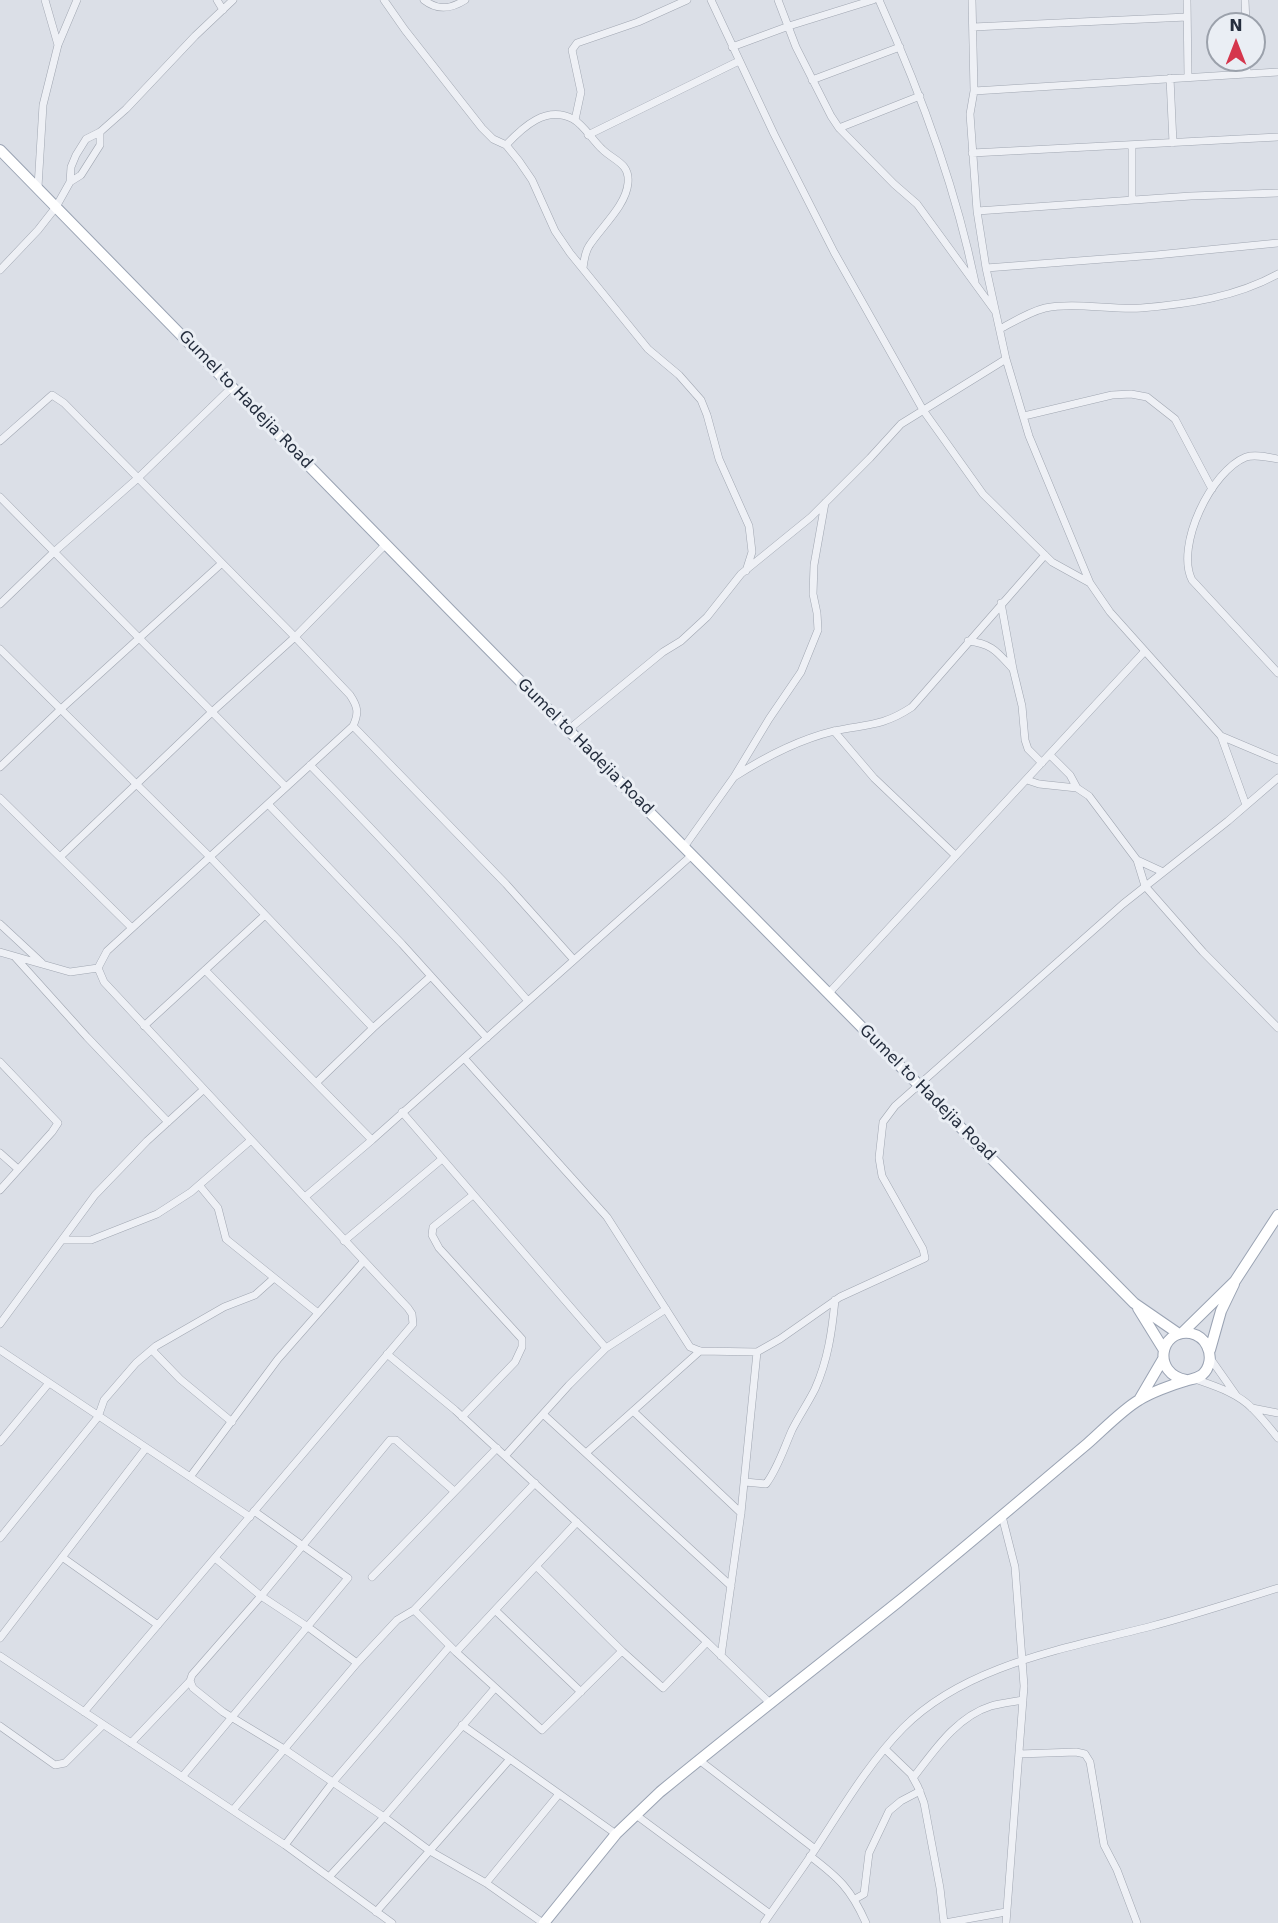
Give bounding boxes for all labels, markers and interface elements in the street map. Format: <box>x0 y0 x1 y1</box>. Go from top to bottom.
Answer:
north arrow <box>1206 12 1266 72</box>
text: N <box>1229 16 1243 35</box>
street label: Gumel to Hadejia Road <box>174 327 316 473</box>
street label: Gumel to Hadejia Road <box>513 675 657 819</box>
street label: Gumel to Hadejia Road <box>855 1021 999 1165</box>

